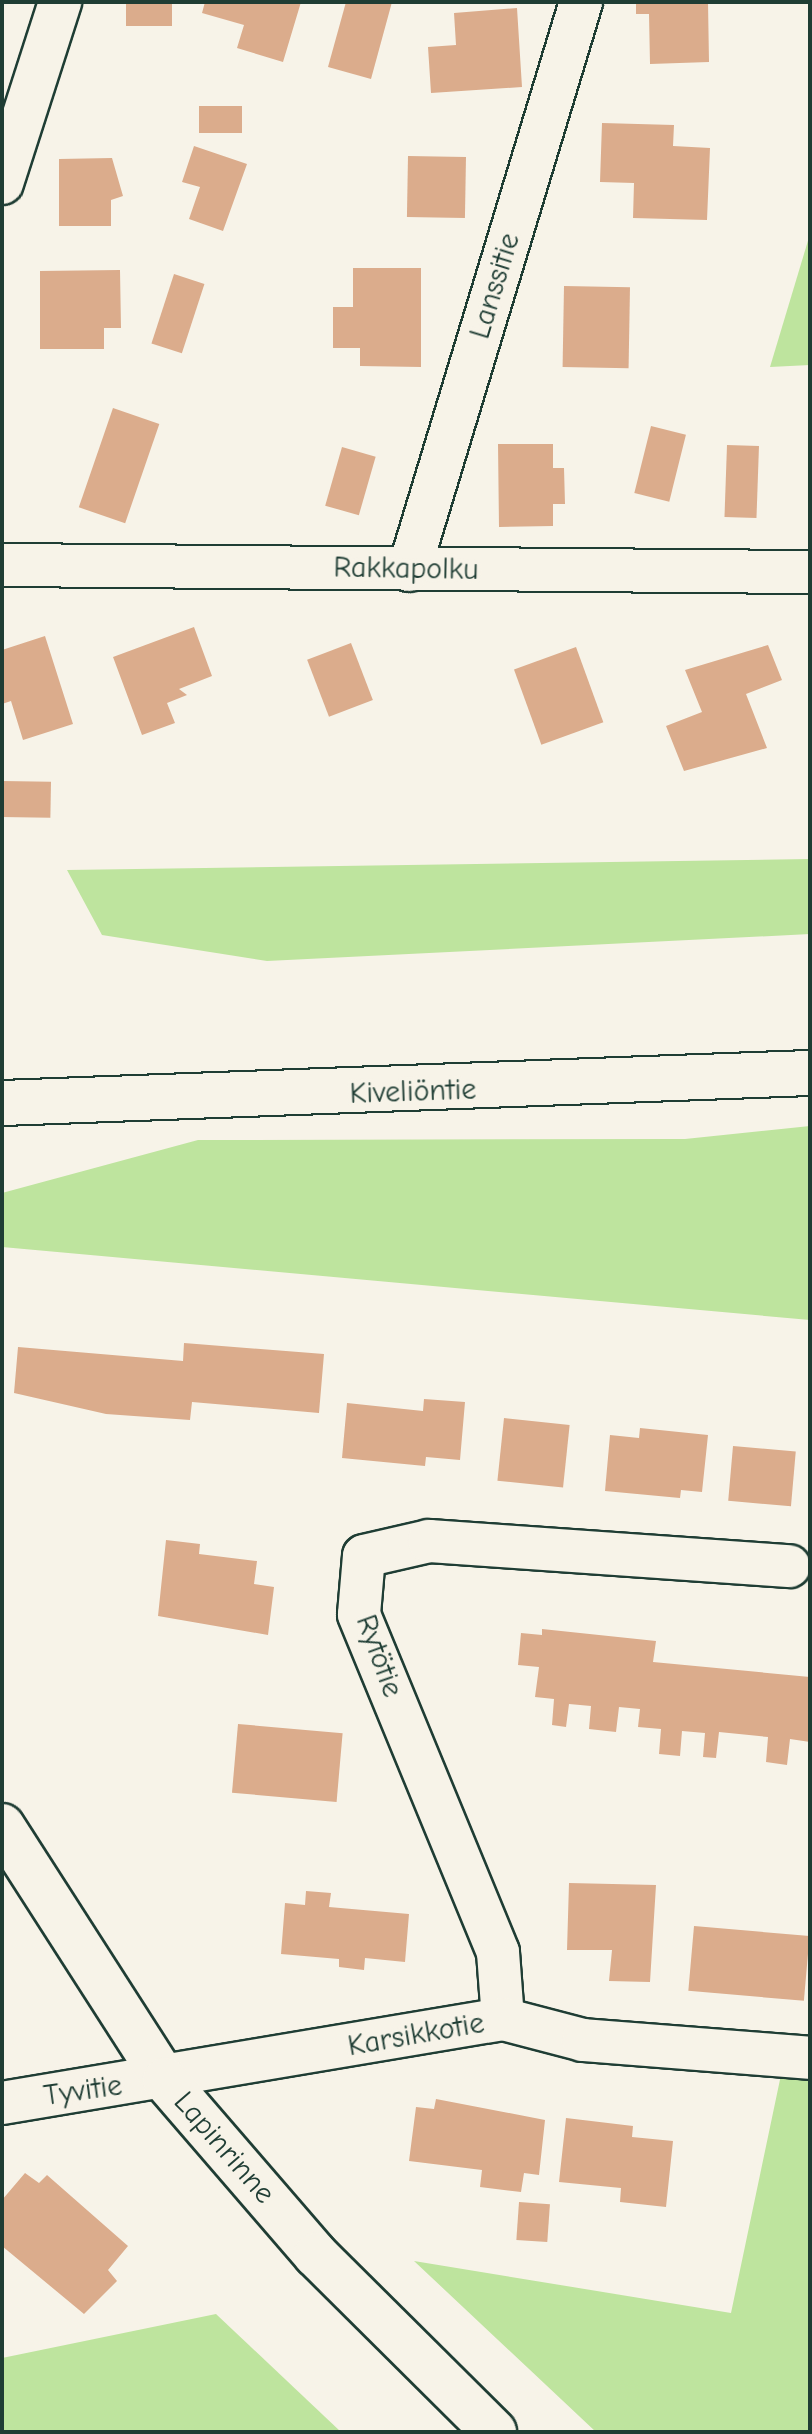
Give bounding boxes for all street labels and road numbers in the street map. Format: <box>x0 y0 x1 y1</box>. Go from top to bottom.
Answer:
street label: Lanssitie <box>462 229 528 343</box>
street label: Rakkapolku <box>333 550 479 588</box>
street label: Kiveliöntie <box>349 1072 477 1112</box>
street label: Rytötie <box>348 1610 410 1702</box>
street label: Karsikkotie <box>345 2005 487 2065</box>
street label: Tyvitie <box>41 2068 125 2114</box>
street label: Lapinrinne <box>166 2085 282 2211</box>

